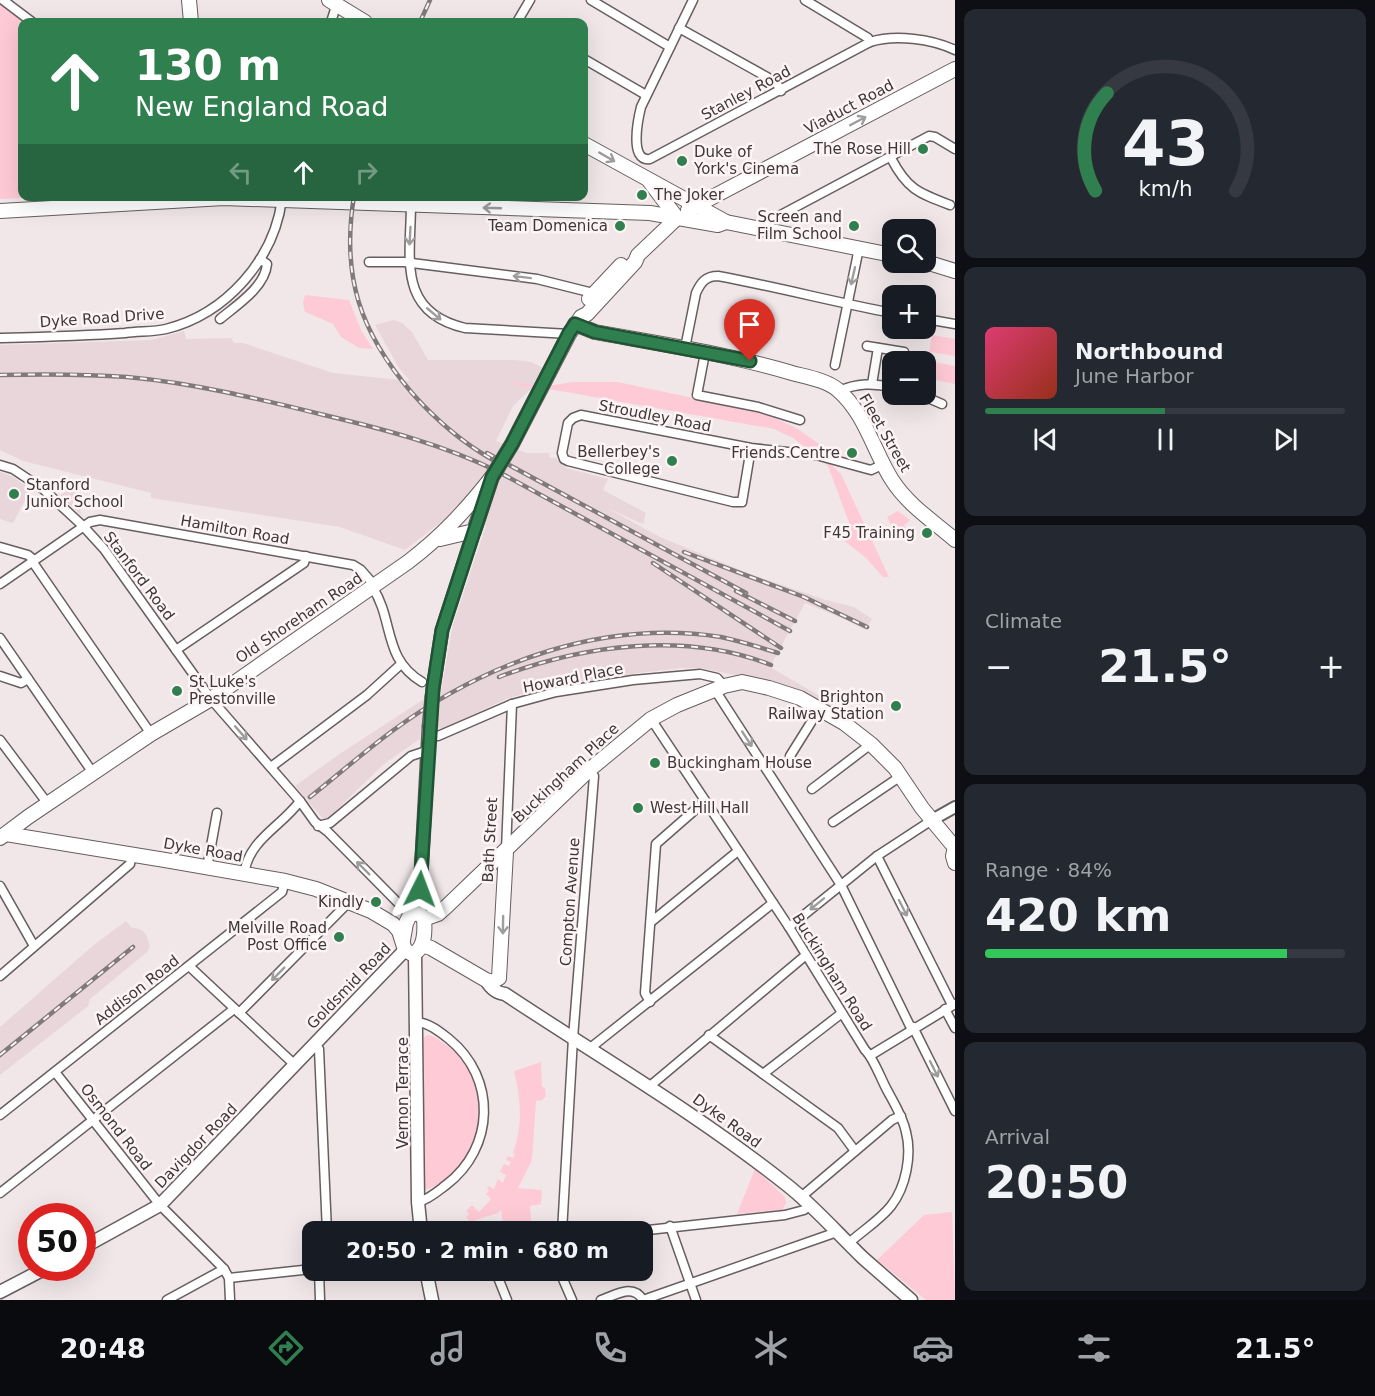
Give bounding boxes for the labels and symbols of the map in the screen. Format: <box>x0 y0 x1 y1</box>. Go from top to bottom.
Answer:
street label: Stanley Road <box>698 62 794 124</box>
street label: Viaduct Road <box>801 76 897 138</box>
one-way arrow <box>849 115 866 127</box>
place label: The Rose Hill <box>813 140 911 158</box>
marker: The Rose Hill <box>916 142 930 156</box>
place label: Duke of York's Cinema <box>693 143 799 178</box>
one-way arrow <box>597 152 615 163</box>
marker: Duke of York's Cinema <box>675 154 689 168</box>
place label: The Joker <box>653 186 725 204</box>
marker: The Joker <box>635 188 649 202</box>
one-way arrow <box>483 202 503 214</box>
place label: Screen and Film School <box>757 208 842 243</box>
place label: Team Domenica <box>487 217 608 235</box>
marker: Team Domenica <box>613 219 627 233</box>
marker: Screen and Film School <box>847 219 861 233</box>
one-way arrow <box>404 226 415 246</box>
one-way arrow <box>846 266 858 285</box>
one-way arrow <box>513 272 533 283</box>
pin <box>724 299 775 361</box>
street label: Dyke Road Drive <box>39 305 165 331</box>
one-way arrow <box>426 307 442 320</box>
street label: Fleet Street <box>855 391 915 475</box>
street label: Stroudley Road <box>597 396 713 436</box>
place label: Bellerbey's College <box>577 443 660 478</box>
place label: Friends Centre <box>731 444 840 462</box>
marker: Friends Centre <box>845 446 859 460</box>
marker: Bellerbey's College <box>665 454 679 468</box>
place label: Stanford Junior School <box>25 476 124 511</box>
marker: Stanford Junior School <box>7 487 21 501</box>
street label: Hamilton Road <box>179 512 291 548</box>
place label: F45 Training <box>823 524 915 542</box>
marker: F45 Training <box>920 526 934 540</box>
street label: Stanford Road <box>100 528 178 624</box>
street label: Old Shoreham Road <box>232 569 366 667</box>
street label: Howard Place <box>521 659 625 697</box>
place label: St Luke's Prestonville <box>189 673 276 708</box>
marker: St Luke's Prestonville <box>170 684 184 698</box>
place label: Brighton Railway Station <box>768 688 884 723</box>
marker: Brighton Railway Station <box>889 699 903 713</box>
street label: Buckingham Place <box>509 719 623 827</box>
one-way arrow <box>234 725 248 740</box>
one-way arrow <box>741 730 753 747</box>
place label: Buckingham House <box>667 754 812 772</box>
marker: Buckingham House <box>648 756 662 770</box>
street label: Bath Street <box>479 797 501 883</box>
place label: West Hill Hall <box>650 799 749 817</box>
marker: West Hill Hall <box>631 801 645 815</box>
street label: Dyke Road <box>162 834 244 866</box>
street label: Compton Avenue <box>557 837 583 967</box>
position arrow <box>388 857 452 921</box>
one-way arrow <box>355 860 370 875</box>
place label: Kindly <box>318 893 364 911</box>
marker: Kindly <box>369 895 383 909</box>
one-way arrow <box>810 897 825 911</box>
one-way arrow <box>898 899 910 917</box>
street label: Buckingham Road <box>788 910 876 1034</box>
one-way arrow <box>497 914 509 934</box>
place label: Melville Road Post Office <box>228 919 327 954</box>
marker: Melville Road Post Office <box>332 930 346 944</box>
street label: Goldsmid Road <box>303 939 395 1033</box>
street label: Addison Road <box>91 951 183 1029</box>
one-way arrow <box>271 966 286 981</box>
street label: Vernon Terrace <box>394 1037 412 1149</box>
one-way arrow <box>929 1059 941 1077</box>
street label: Osmond Road <box>77 1080 155 1174</box>
street label: Dyke Road <box>689 1090 765 1152</box>
street label: Davigdor Road <box>151 1100 241 1192</box>
speed limit sign: 50 <box>18 1203 96 1281</box>

